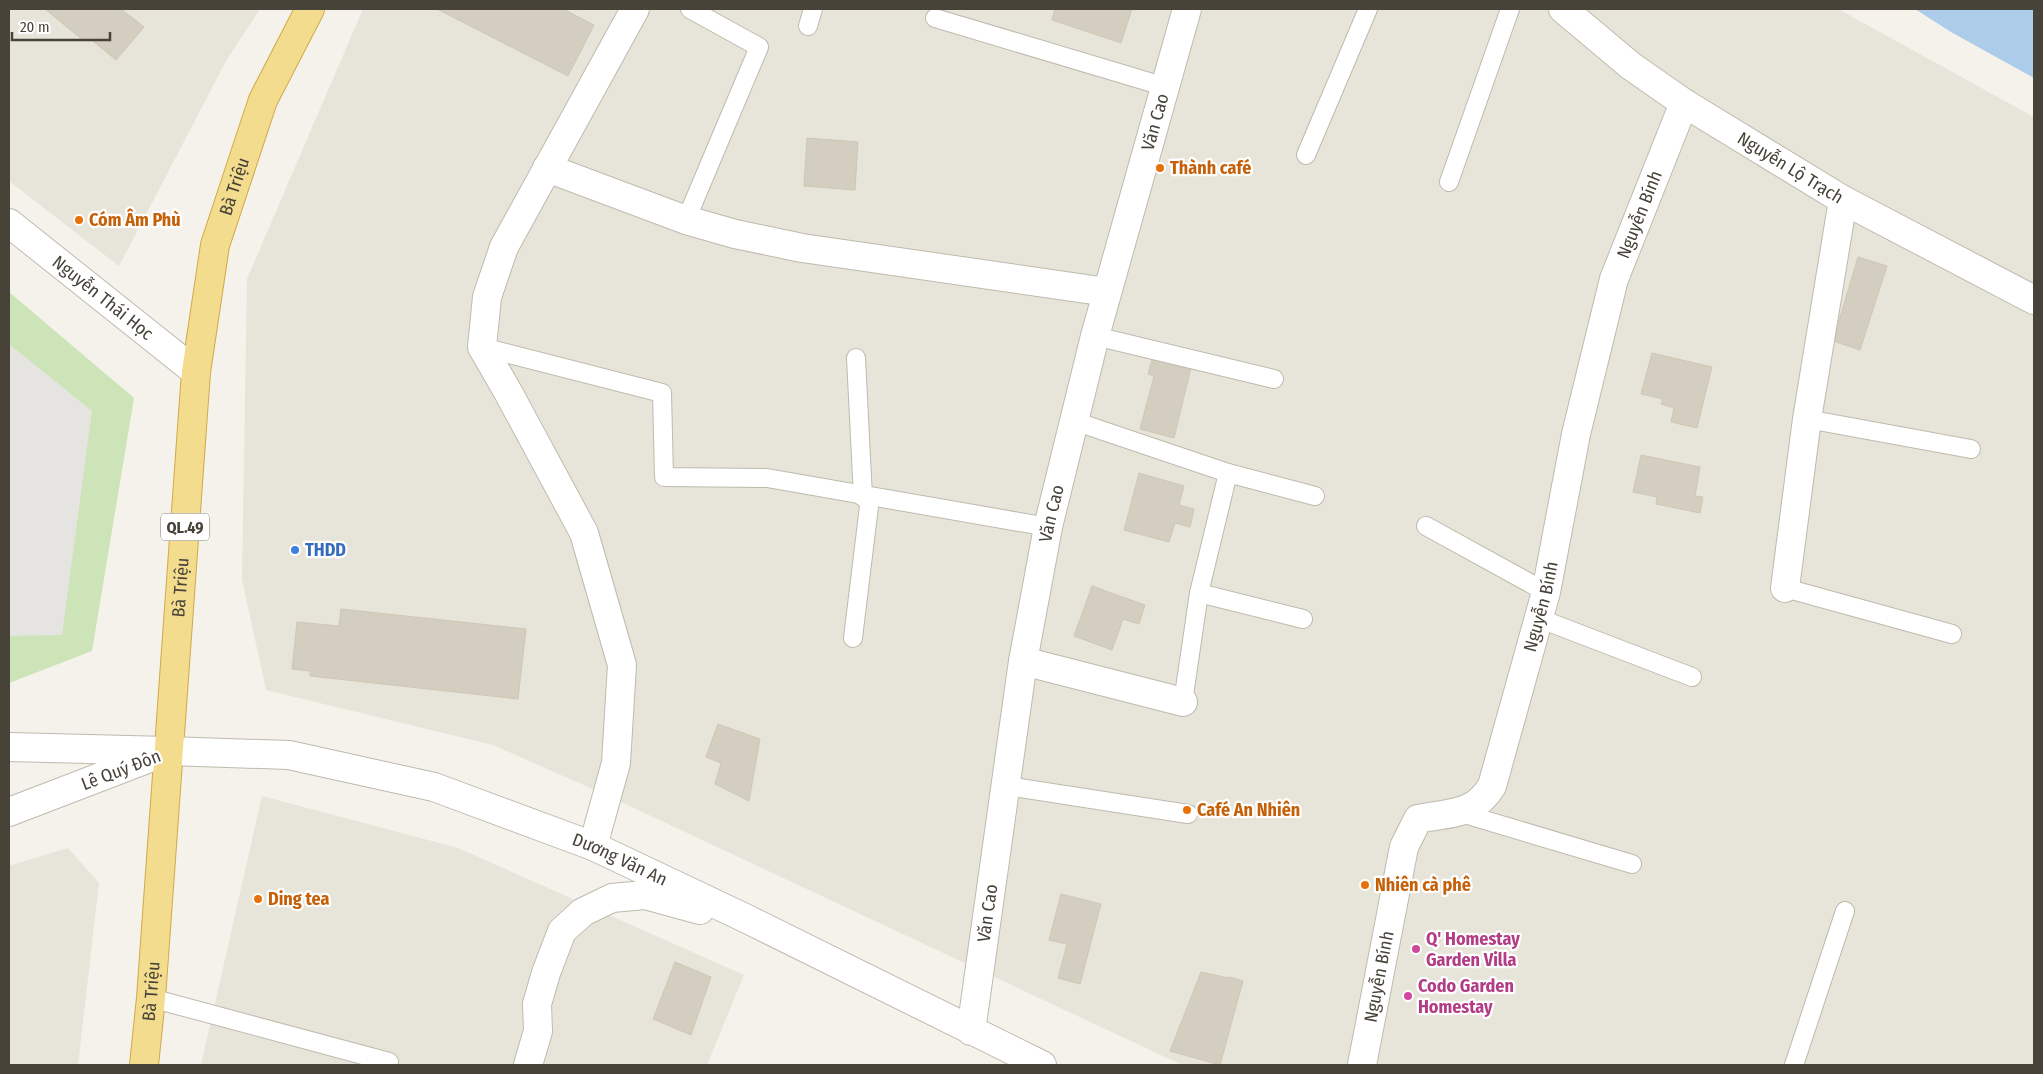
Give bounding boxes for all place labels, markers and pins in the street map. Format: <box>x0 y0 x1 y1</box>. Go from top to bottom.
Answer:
place label: Thành café <box>1170 157 1251 179</box>
marker: Thành café <box>1154 162 1166 174</box>
place label: Cóm Âm Phù <box>89 208 181 231</box>
marker: Cóm Âm Phù <box>73 214 85 226</box>
place label: THDD <box>305 539 346 561</box>
marker: THDD <box>289 544 301 556</box>
place label: Café An Nhiên <box>1197 799 1300 821</box>
marker: Café An Nhiên <box>1181 804 1193 816</box>
place label: Nhiên cà phê <box>1375 874 1471 896</box>
marker: Nhiên cà phê <box>1359 879 1371 891</box>
place label: Ding tea <box>268 888 329 910</box>
marker: Ding tea <box>252 893 264 905</box>
place label: Q' Homestay Garden Villa <box>1426 928 1520 971</box>
marker: Q' Homestay Garden Villa <box>1410 943 1422 955</box>
place label: Codo Garden Homestay <box>1418 975 1514 1018</box>
marker: Codo Garden Homestay <box>1402 990 1414 1002</box>

